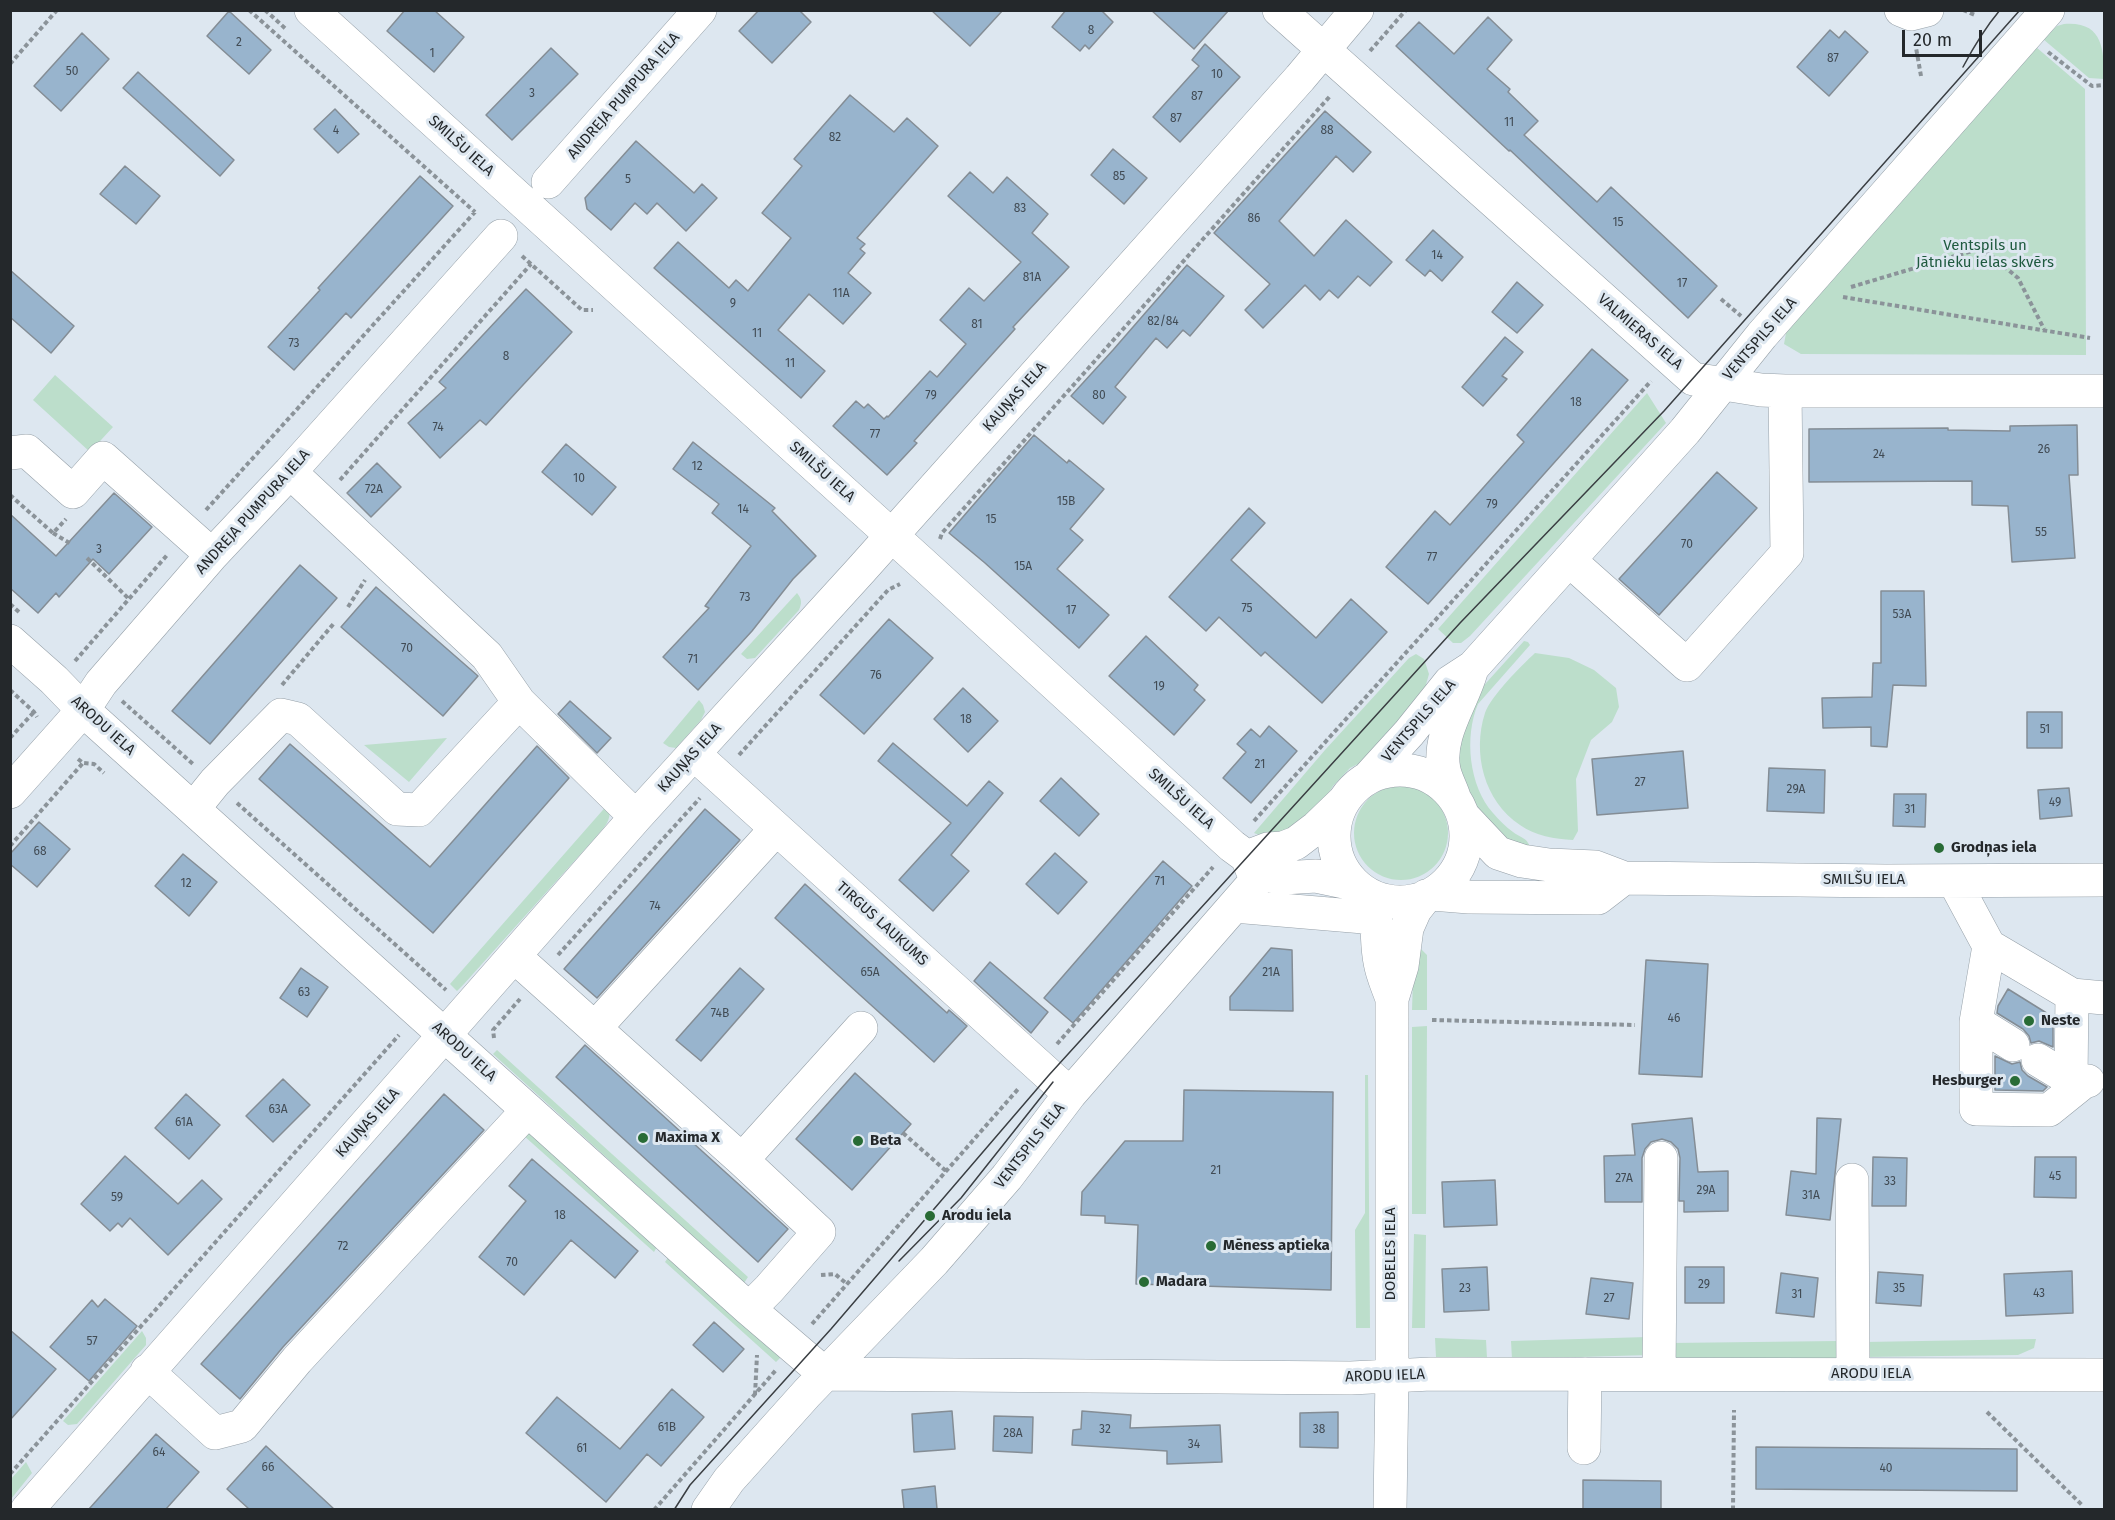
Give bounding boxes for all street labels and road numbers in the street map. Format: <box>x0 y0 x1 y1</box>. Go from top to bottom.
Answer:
street label: ANDREJA PUMPURA IELA <box>564 29 684 163</box>
street label: SMILŠU IELA <box>425 112 497 180</box>
street label: VALMIERAS IELA <box>1594 290 1686 374</box>
street label: VENTSPILS IELA <box>1719 294 1801 384</box>
street label: KAUŅAS IELA <box>979 359 1051 435</box>
street label: SMILŠU IELA <box>786 438 858 506</box>
street label: ANDREJA PUMPURA IELA <box>192 446 314 578</box>
street label: VENTSPILS IELA <box>1378 676 1460 766</box>
street label: ARODU IELA <box>67 693 139 759</box>
street label: KAUŅAS IELA <box>654 720 726 796</box>
street label: SMILŠU IELA <box>1145 765 1217 833</box>
street label: SMILŠU IELA <box>1823 871 1905 889</box>
street label: TIRGUS LAUKUMS <box>833 878 931 970</box>
street label: ARODU IELA <box>428 1019 500 1085</box>
street label: KAUŅAS IELA <box>332 1085 404 1161</box>
street label: VENTSPILS IELA <box>991 1100 1069 1192</box>
street label: DOBELES IELA <box>1382 1207 1400 1301</box>
street label: ARODU IELA <box>1831 1365 1911 1383</box>
street label: ARODU IELA <box>1345 1366 1425 1386</box>

